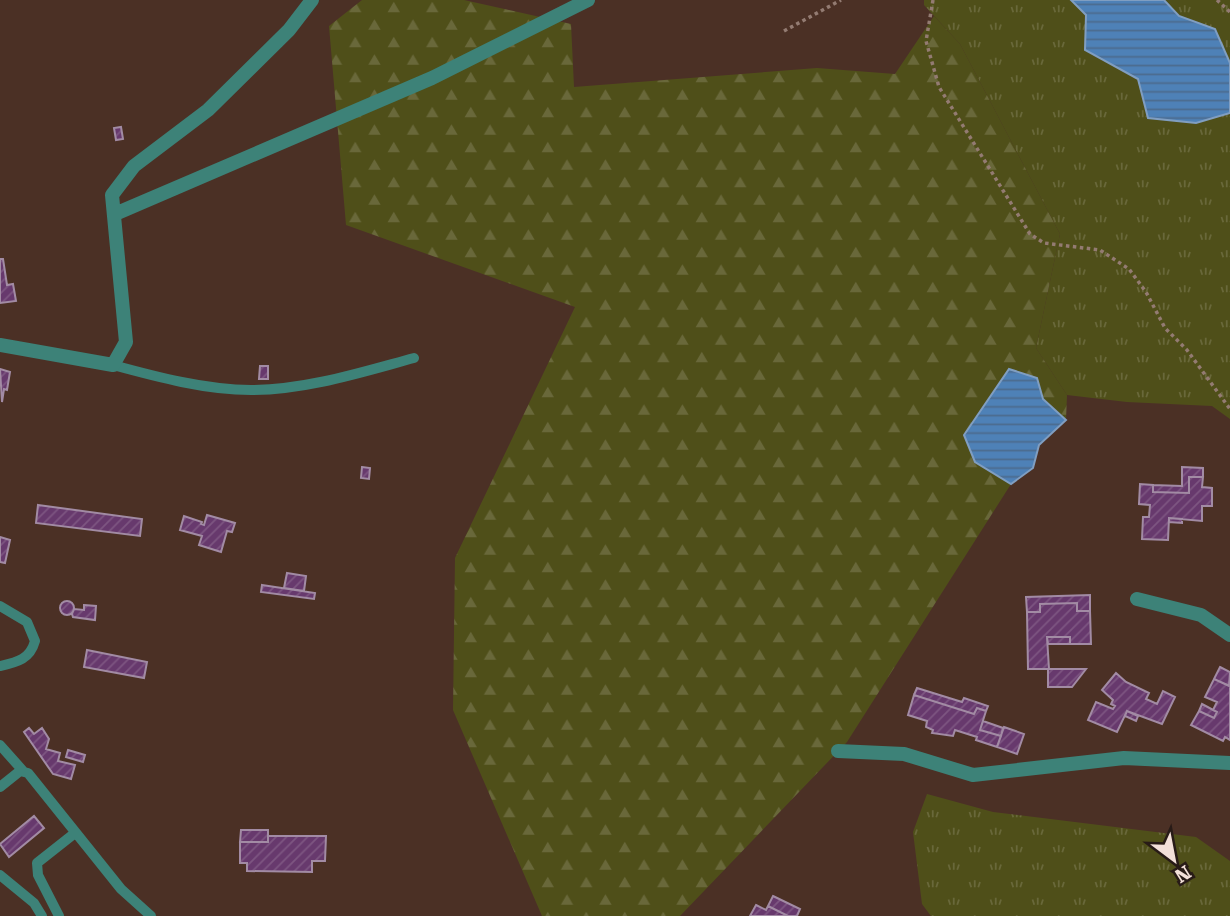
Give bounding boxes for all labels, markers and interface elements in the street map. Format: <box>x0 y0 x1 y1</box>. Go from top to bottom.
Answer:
north arrow <box>1139 825 1209 895</box>
text: N <box>1170 860 1195 888</box>

